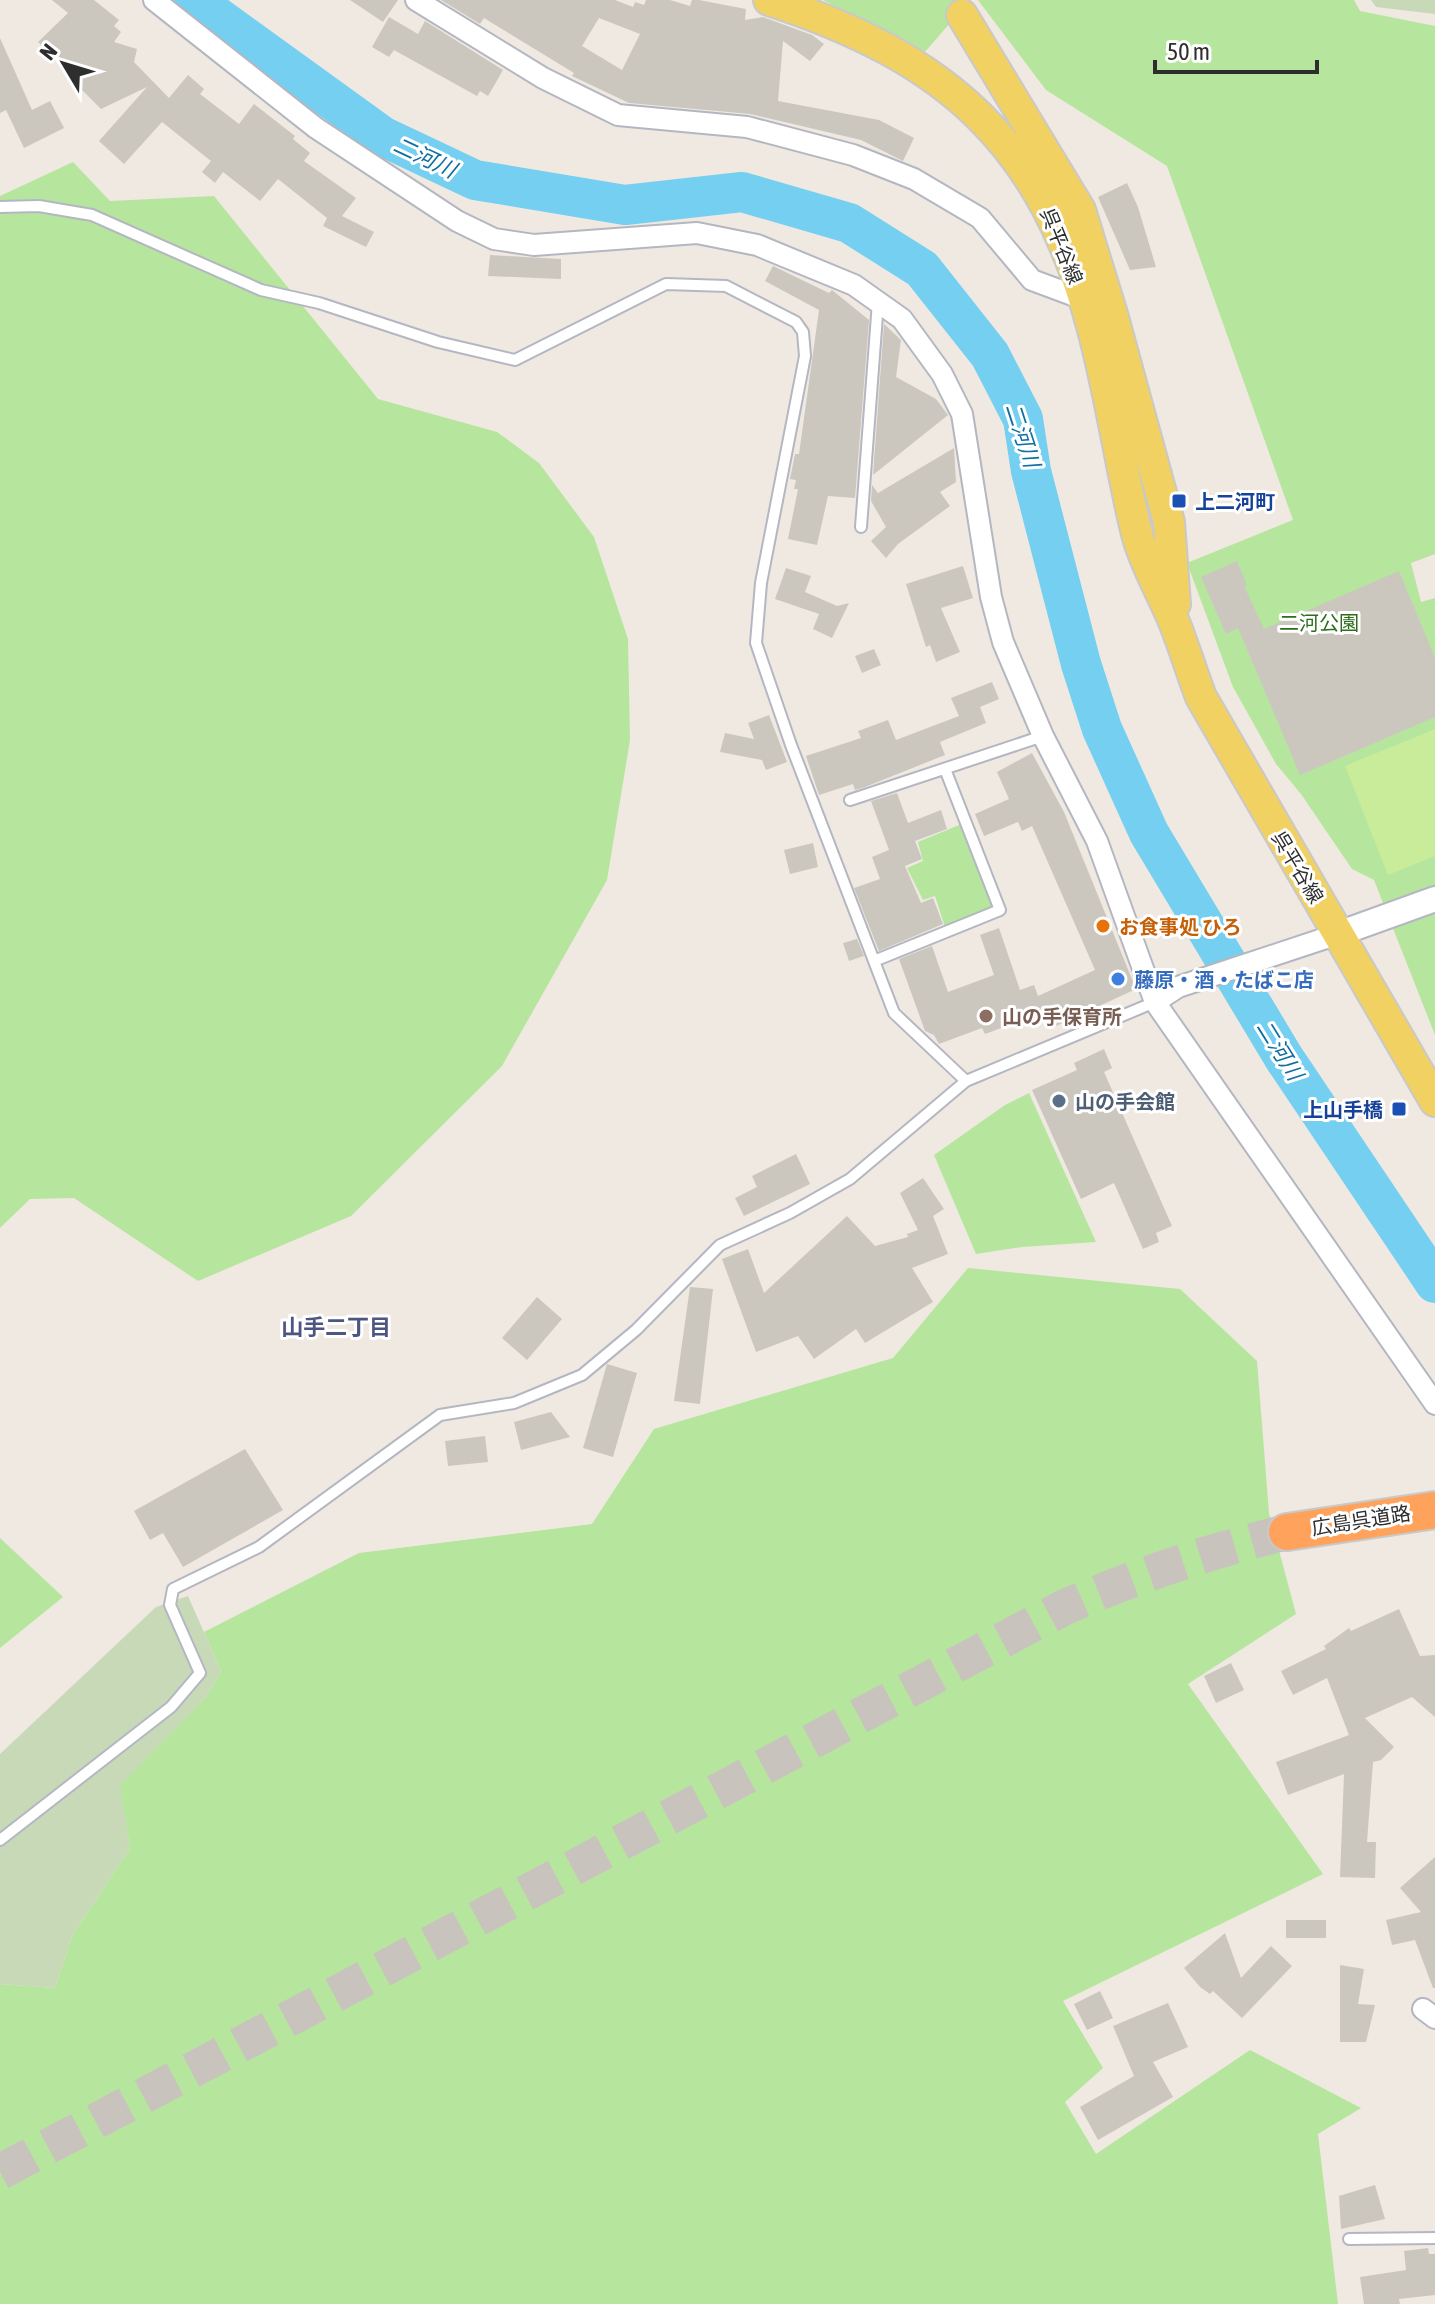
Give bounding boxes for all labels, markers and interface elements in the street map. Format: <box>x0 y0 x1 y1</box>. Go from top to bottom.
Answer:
north arrow <box>24 24 104 104</box>
scale bar <box>1155 24 1317 74</box>
text: 50 m <box>1167 38 1210 65</box>
text: N <box>34 39 62 65</box>
water label: 二河川 <box>390 131 462 184</box>
street label: 呉平谷線 <box>1036 205 1088 287</box>
water label: 二河川 <box>1000 400 1046 472</box>
place label: 上二河町 <box>1195 490 1275 513</box>
marker: 上二河町 <box>1170 492 1188 510</box>
park label: 二河公園 <box>1279 611 1359 634</box>
street label: 呉平谷線 <box>1268 827 1328 907</box>
place label: お食事処 ひろ <box>1119 915 1242 938</box>
marker: お食事処 ひろ <box>1094 917 1112 935</box>
place label: 藤原・酒・たばこ店 <box>1134 968 1314 991</box>
marker: 藤原・酒・たばこ店 <box>1109 970 1127 988</box>
place label: 山の手保育所 <box>1002 1005 1122 1028</box>
marker: 山の手保育所 <box>977 1007 995 1025</box>
water label: 二河川 <box>1251 1015 1310 1087</box>
place label: 山の手会館 <box>1075 1090 1175 1113</box>
marker: 山の手会館 <box>1050 1092 1068 1110</box>
place label: 上山手橋 <box>1303 1098 1383 1121</box>
marker: 上山手橋 <box>1390 1100 1408 1118</box>
district label: 山手二丁目 <box>281 1314 391 1340</box>
street label: 広島呉道路 <box>1310 1501 1412 1539</box>

